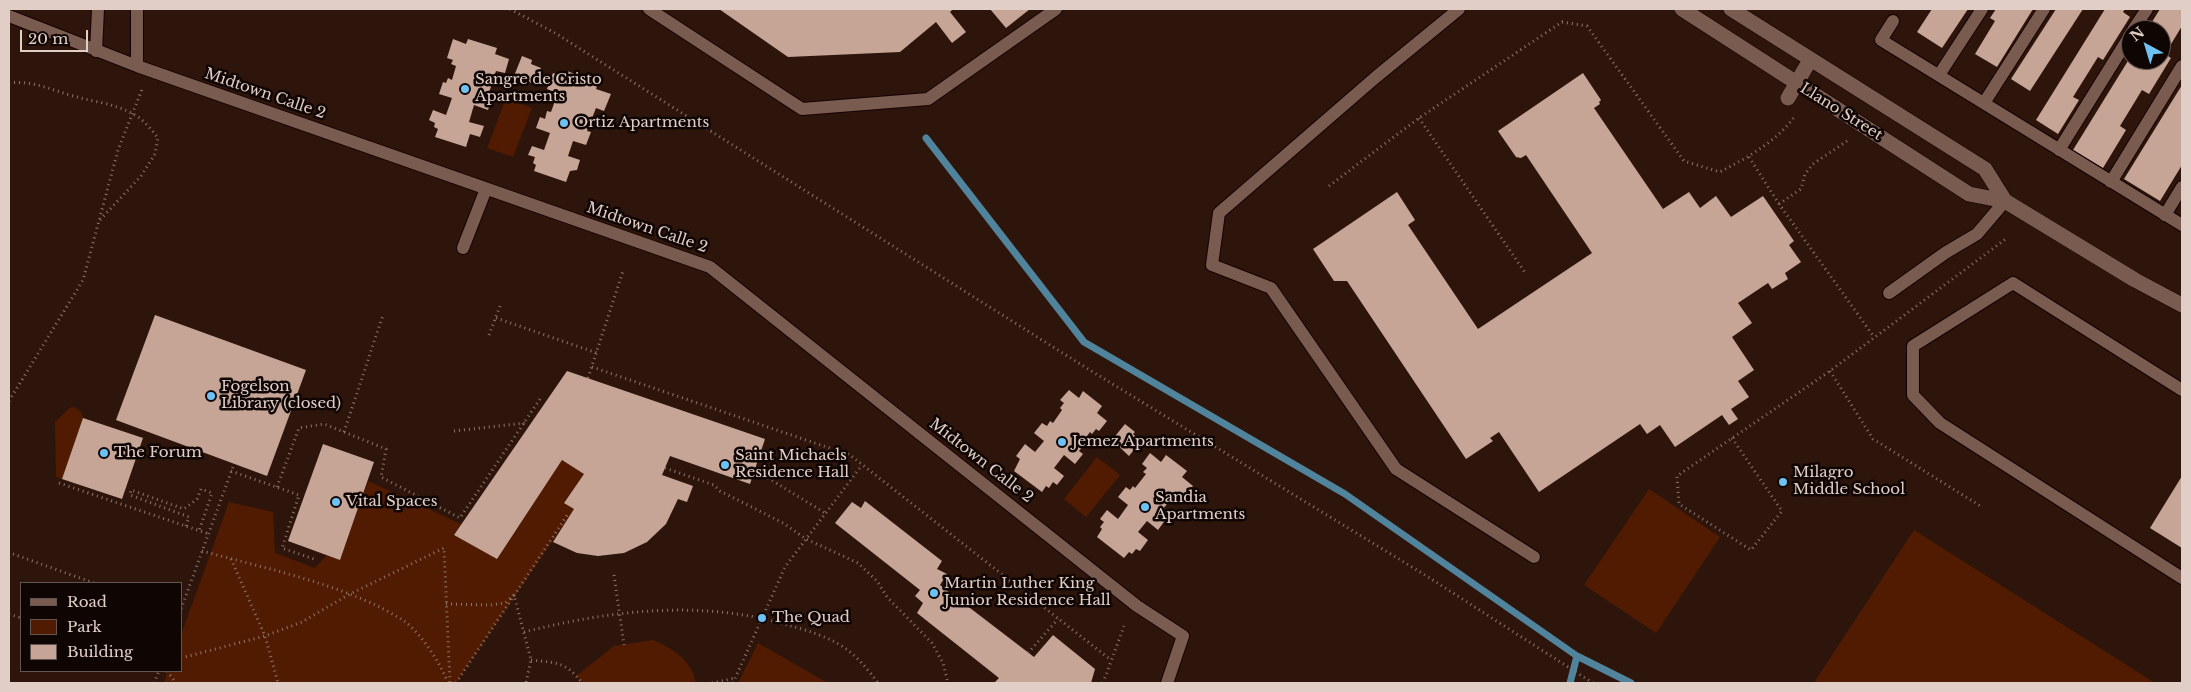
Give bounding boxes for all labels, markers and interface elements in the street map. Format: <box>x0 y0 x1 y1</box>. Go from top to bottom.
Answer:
scale bar <box>22 20 90 52</box>
north arrow <box>2121 20 2171 70</box>
text: N <box>2126 23 2148 45</box>
text: 20 m <box>28 29 68 48</box>
street label: Midtown Calle 2 <box>202 65 328 123</box>
place label: Sangre de Cristo Apartments <box>475 71 602 106</box>
street label: Llano Street <box>1797 80 1885 144</box>
marker: Sangre de Cristo Apartments <box>459 83 471 95</box>
place label: Ortiz Apartments <box>574 114 709 132</box>
marker: Ortiz Apartments <box>558 117 570 129</box>
street label: Midtown Calle 2 <box>584 199 710 257</box>
place label: Fogelson Library (closed) <box>221 378 341 413</box>
marker: Fogelson Library (closed) <box>205 390 217 402</box>
street label: Midtown Calle 2 <box>926 415 1036 507</box>
place label: Jemez Apartments <box>1072 433 1214 451</box>
marker: Jemez Apartments <box>1056 436 1068 448</box>
place label: The Forum <box>114 444 202 462</box>
marker: The Forum <box>98 447 110 459</box>
place label: Saint Michaels Residence Hall <box>735 447 849 482</box>
marker: Saint Michaels Residence Hall <box>719 459 731 471</box>
place label: Milagro Middle School <box>1793 464 1905 499</box>
marker: Milagro Middle School <box>1777 476 1789 488</box>
place label: Sandia Apartments <box>1155 489 1245 524</box>
place label: Vital Spaces <box>346 493 437 511</box>
marker: Vital Spaces <box>330 496 342 508</box>
marker: Sandia Apartments <box>1139 501 1151 513</box>
place label: Martin Luther King Junior Residence Hall <box>944 575 1111 610</box>
legend <box>20 582 182 672</box>
marker: Martin Luther King Junior Residence Hall <box>928 587 940 599</box>
text: Road <box>67 592 107 611</box>
place label: The Quad <box>772 609 850 627</box>
marker: The Quad <box>756 612 768 624</box>
text: Park <box>67 617 102 636</box>
text: Building <box>67 642 133 661</box>

